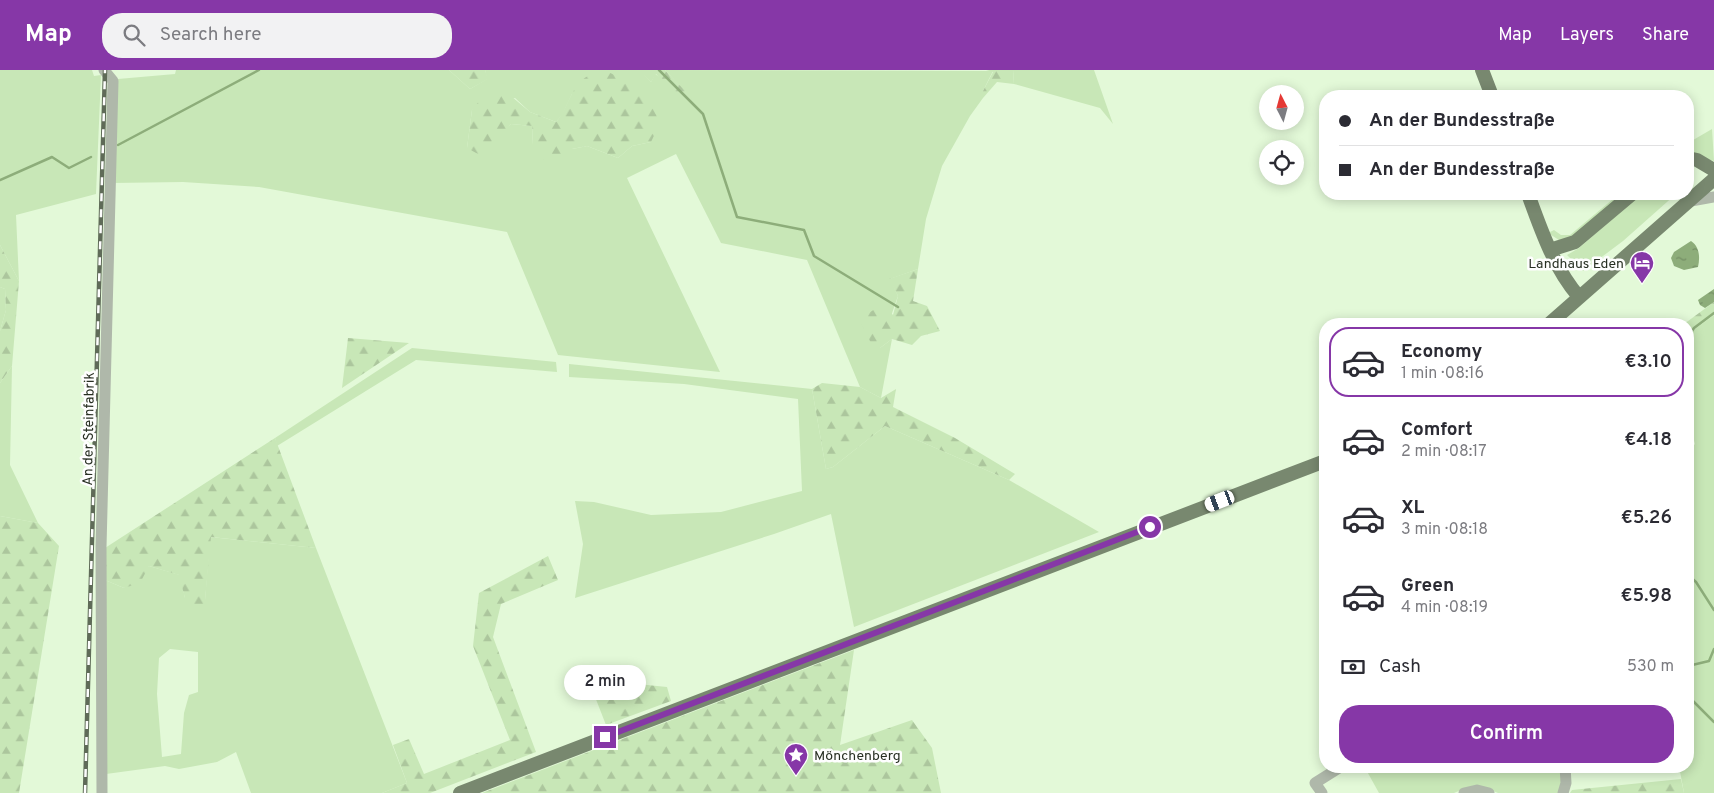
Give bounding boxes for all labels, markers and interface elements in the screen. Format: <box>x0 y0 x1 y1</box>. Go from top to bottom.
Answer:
search box <box>102 13 452 58</box>
text: Map <box>25 20 72 50</box>
icon: search <box>120 21 148 49</box>
text: Search here <box>160 23 261 47</box>
text: Map <box>1498 24 1532 47</box>
text: Layers <box>1560 24 1614 47</box>
text: Share <box>1642 24 1689 47</box>
north arrow <box>1259 85 1304 130</box>
map controls <box>1259 85 1304 185</box>
text: An der Bundesstraße <box>1369 109 1555 133</box>
button: locate <box>1259 140 1304 185</box>
text: An der Bundesstraße <box>1369 158 1555 182</box>
hotel icon: Landhaus Eden <box>1629 250 1655 284</box>
place label: Landhaus Eden <box>1528 256 1624 273</box>
icon: car <box>1341 340 1386 385</box>
text: Economy <box>1401 340 1482 364</box>
text: €3.10 <box>1625 350 1672 374</box>
text: 1 min · 08:16 <box>1401 364 1484 384</box>
street label: An der Steinfabrik <box>80 372 99 486</box>
icon: car <box>1341 418 1386 463</box>
text: Comfort <box>1401 418 1473 442</box>
text: €4.18 <box>1624 428 1672 452</box>
text: 2 min · 08:17 <box>1401 442 1487 462</box>
car <box>1203 489 1236 513</box>
icon: car <box>1341 496 1386 541</box>
text: XL <box>1401 496 1424 520</box>
text: €5.26 <box>1621 506 1672 530</box>
route start <box>1139 516 1161 538</box>
text: 3 min · 08:18 <box>1401 520 1488 540</box>
icon: car <box>1341 574 1386 619</box>
text: Green <box>1401 574 1454 598</box>
text: €5.98 <box>1620 584 1672 608</box>
text: 4 min · 08:19 <box>1401 598 1488 618</box>
icon: cash <box>1339 653 1367 681</box>
text: Cash <box>1379 655 1421 679</box>
text: 530 m <box>1627 657 1674 677</box>
callout: 2 min <box>564 664 646 700</box>
text: 2 min <box>584 672 626 692</box>
button: Confirm <box>1339 705 1674 763</box>
route end <box>594 726 616 748</box>
place icon: Mönchenberg <box>783 742 809 776</box>
place label: Mönchenberg <box>814 748 901 765</box>

